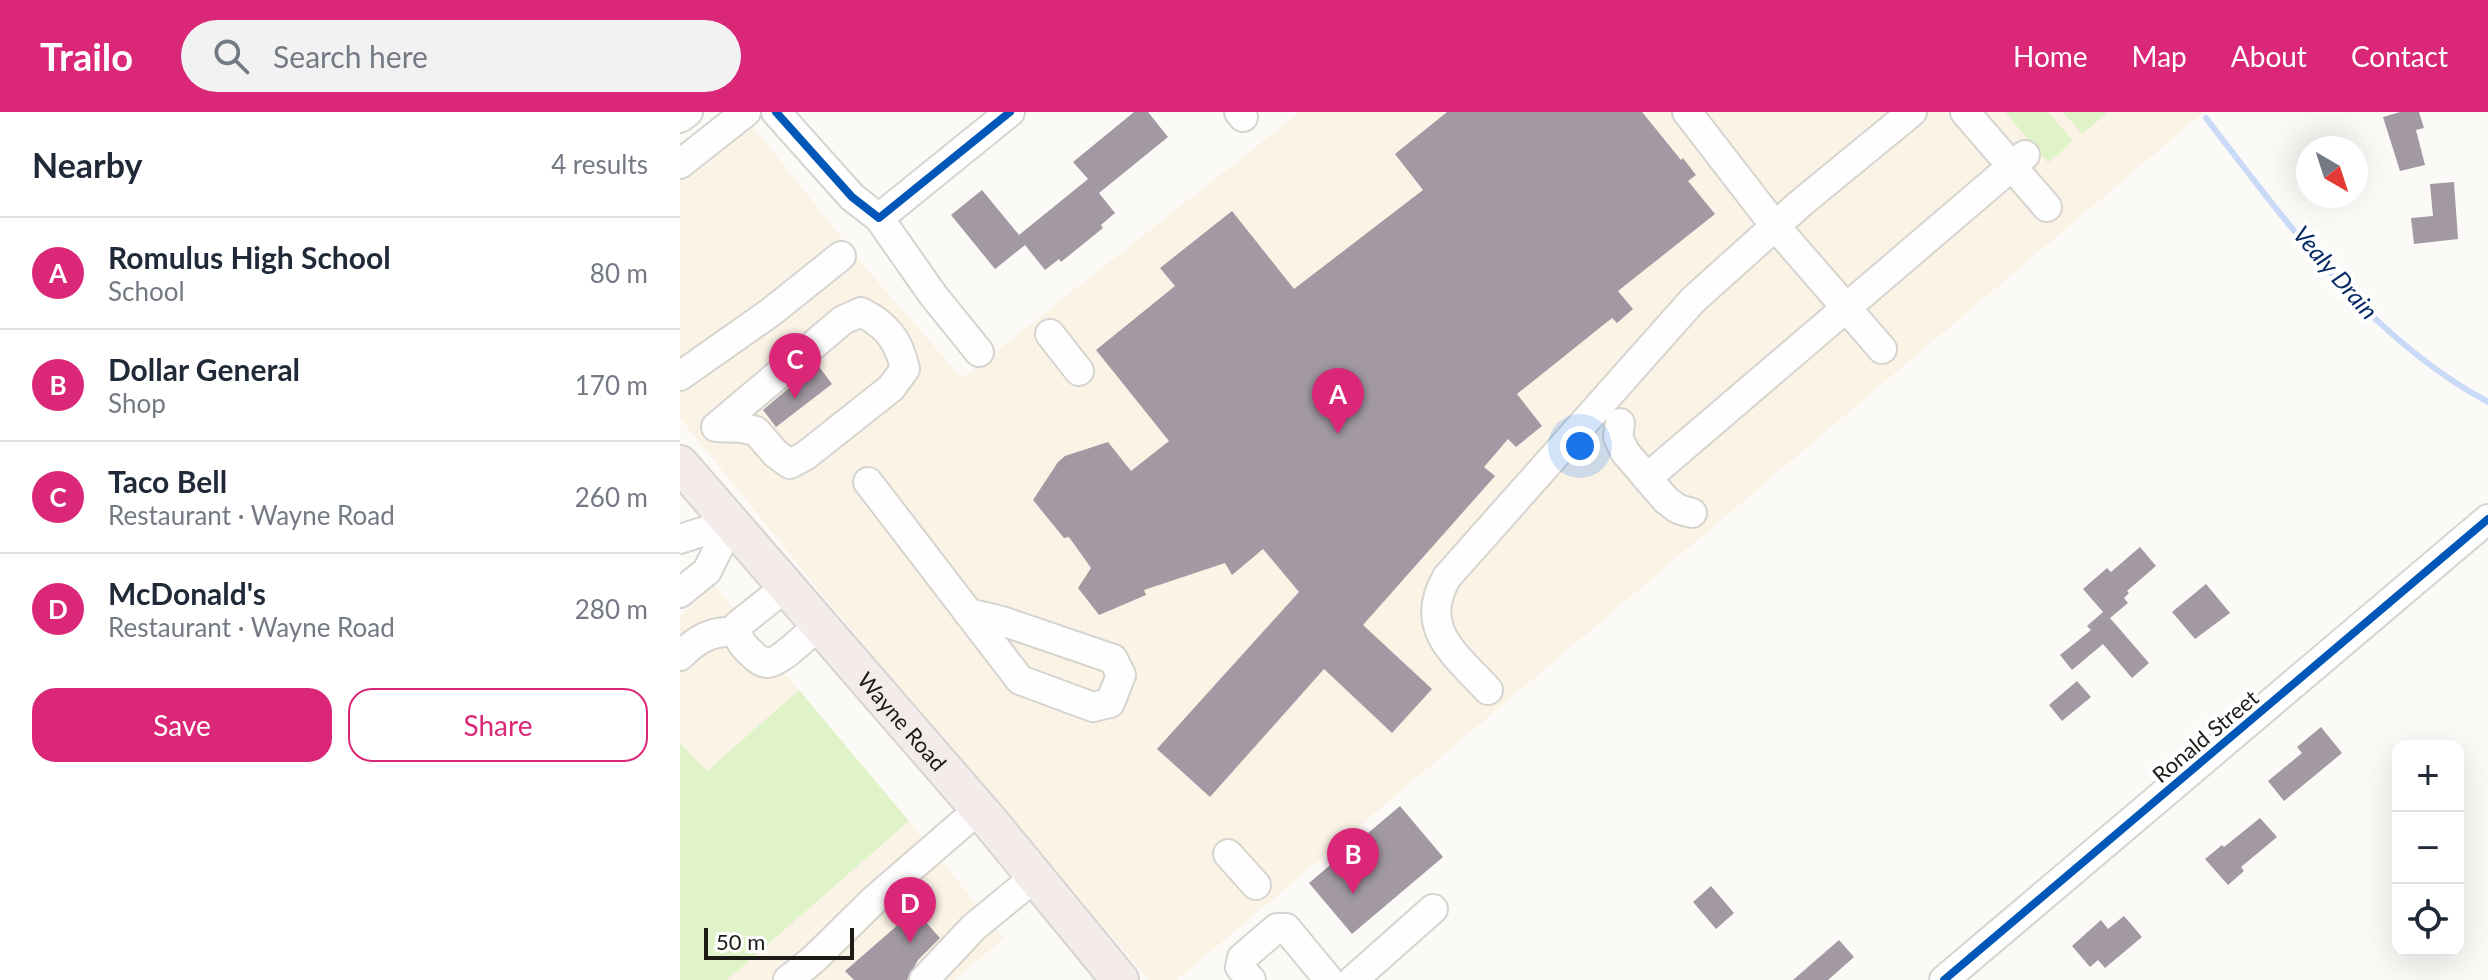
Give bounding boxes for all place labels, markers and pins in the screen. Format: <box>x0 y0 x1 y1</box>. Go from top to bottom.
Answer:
pin: C <box>769 333 821 399</box>
pin: A <box>1312 368 1364 434</box>
pin: B <box>1327 828 1379 894</box>
pin: D <box>884 877 936 943</box>

